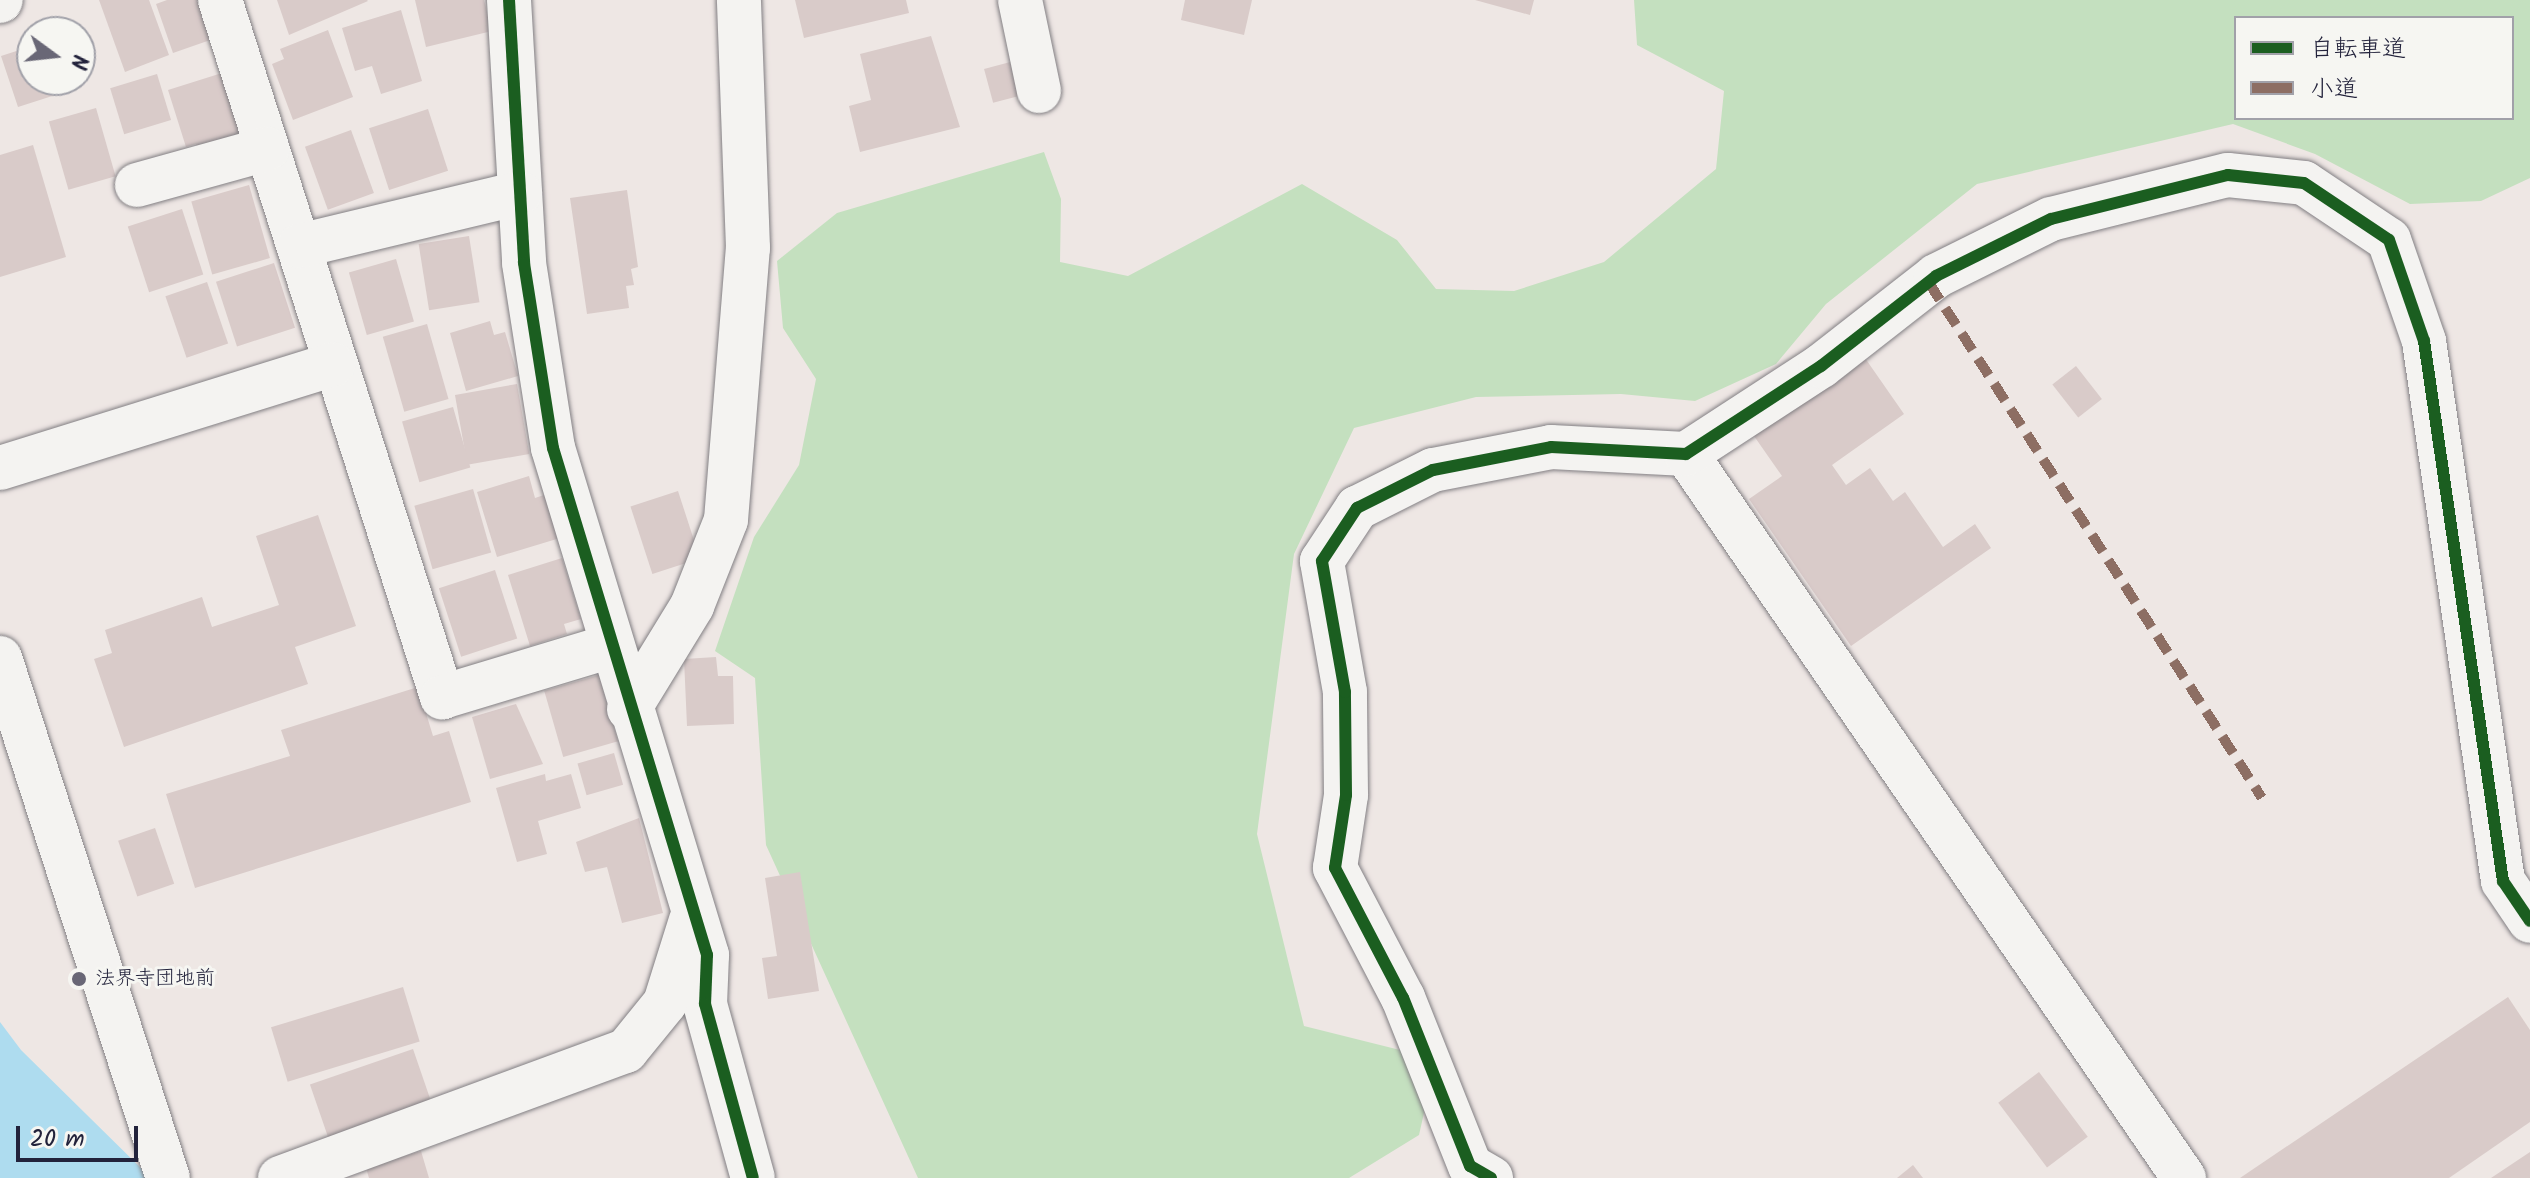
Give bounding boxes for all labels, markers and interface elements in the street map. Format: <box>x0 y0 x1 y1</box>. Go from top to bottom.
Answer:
north arrow <box>16 16 96 96</box>
legend <box>2234 16 2514 120</box>
text: 自転車道 <box>2310 30 2406 69</box>
text: N <box>59 51 96 73</box>
text: 小道 <box>2310 70 2358 109</box>
place label: 法界寺団地前 <box>95 967 215 991</box>
marker: 法界寺団地前 <box>70 970 88 988</box>
scale bar <box>20 1110 142 1160</box>
text: 20 m <box>30 1120 85 1159</box>

